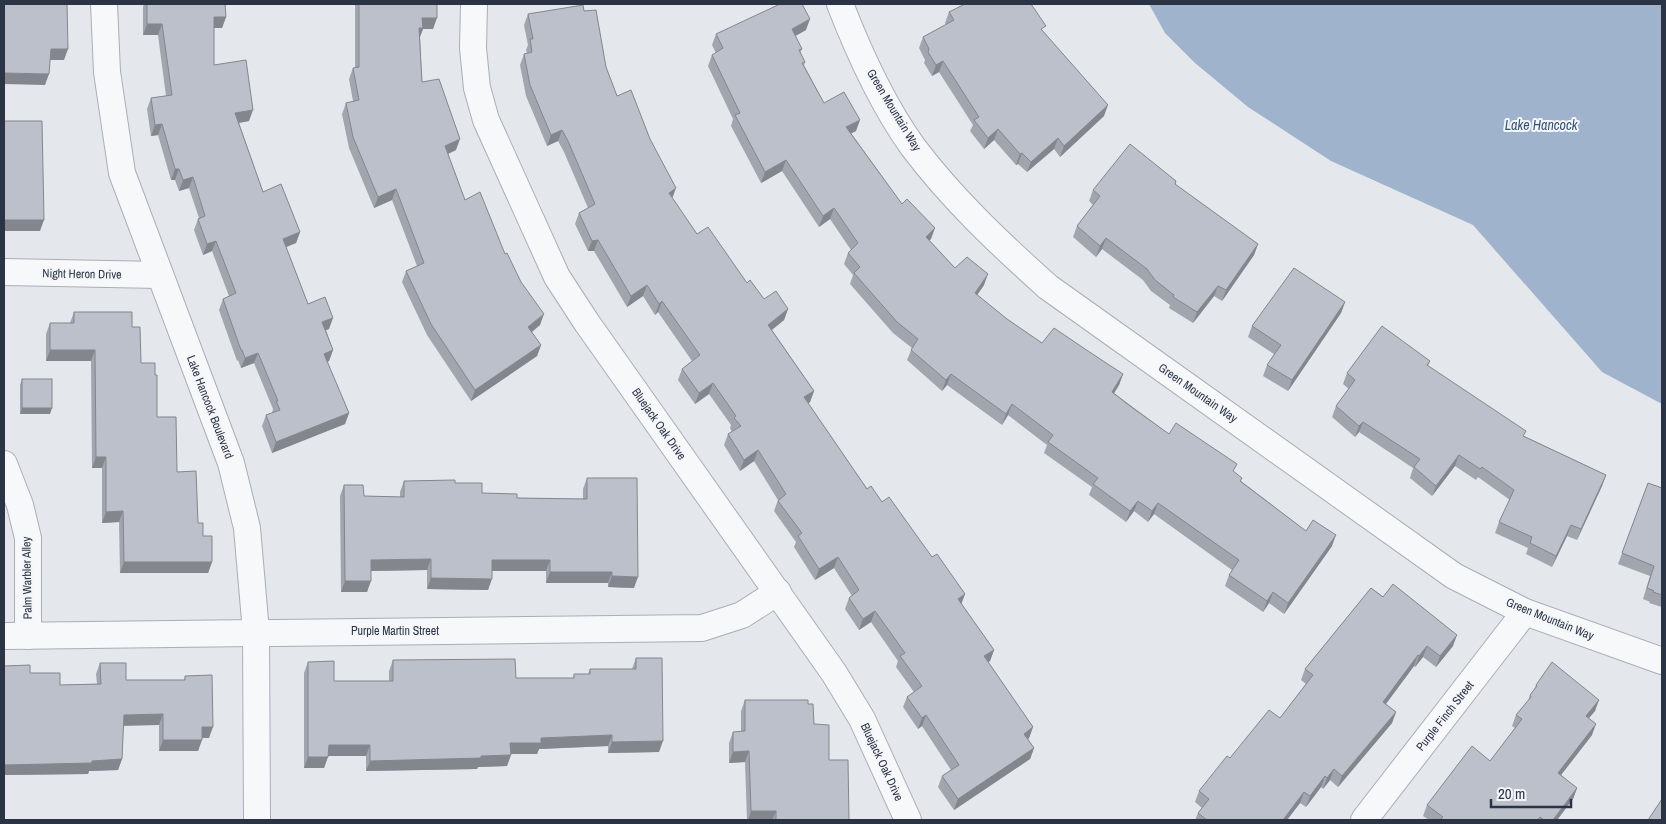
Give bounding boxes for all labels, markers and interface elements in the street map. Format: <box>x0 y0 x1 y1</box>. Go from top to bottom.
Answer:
street label: Green Mountain Way <box>863 66 925 154</box>
water label: Lake Hancock <box>1505 116 1579 134</box>
street label: Night Heron Drive <box>42 265 122 283</box>
street label: Lake Hancock Boulevard <box>183 353 237 461</box>
street label: Green Mountain Way <box>1155 360 1241 426</box>
street label: Bluejack Oak Drive <box>628 385 690 463</box>
street label: Palm Warbler Alley <box>18 536 36 620</box>
street label: Green Mountain Way <box>1504 594 1596 644</box>
street label: Purple Martin Street <box>351 623 439 639</box>
street label: Purple Finch Street <box>1413 677 1478 754</box>
street label: Bluejack Oak Drive <box>857 720 907 804</box>
scale bar <box>1491 776 1571 808</box>
text: 20 m <box>1498 783 1525 804</box>

